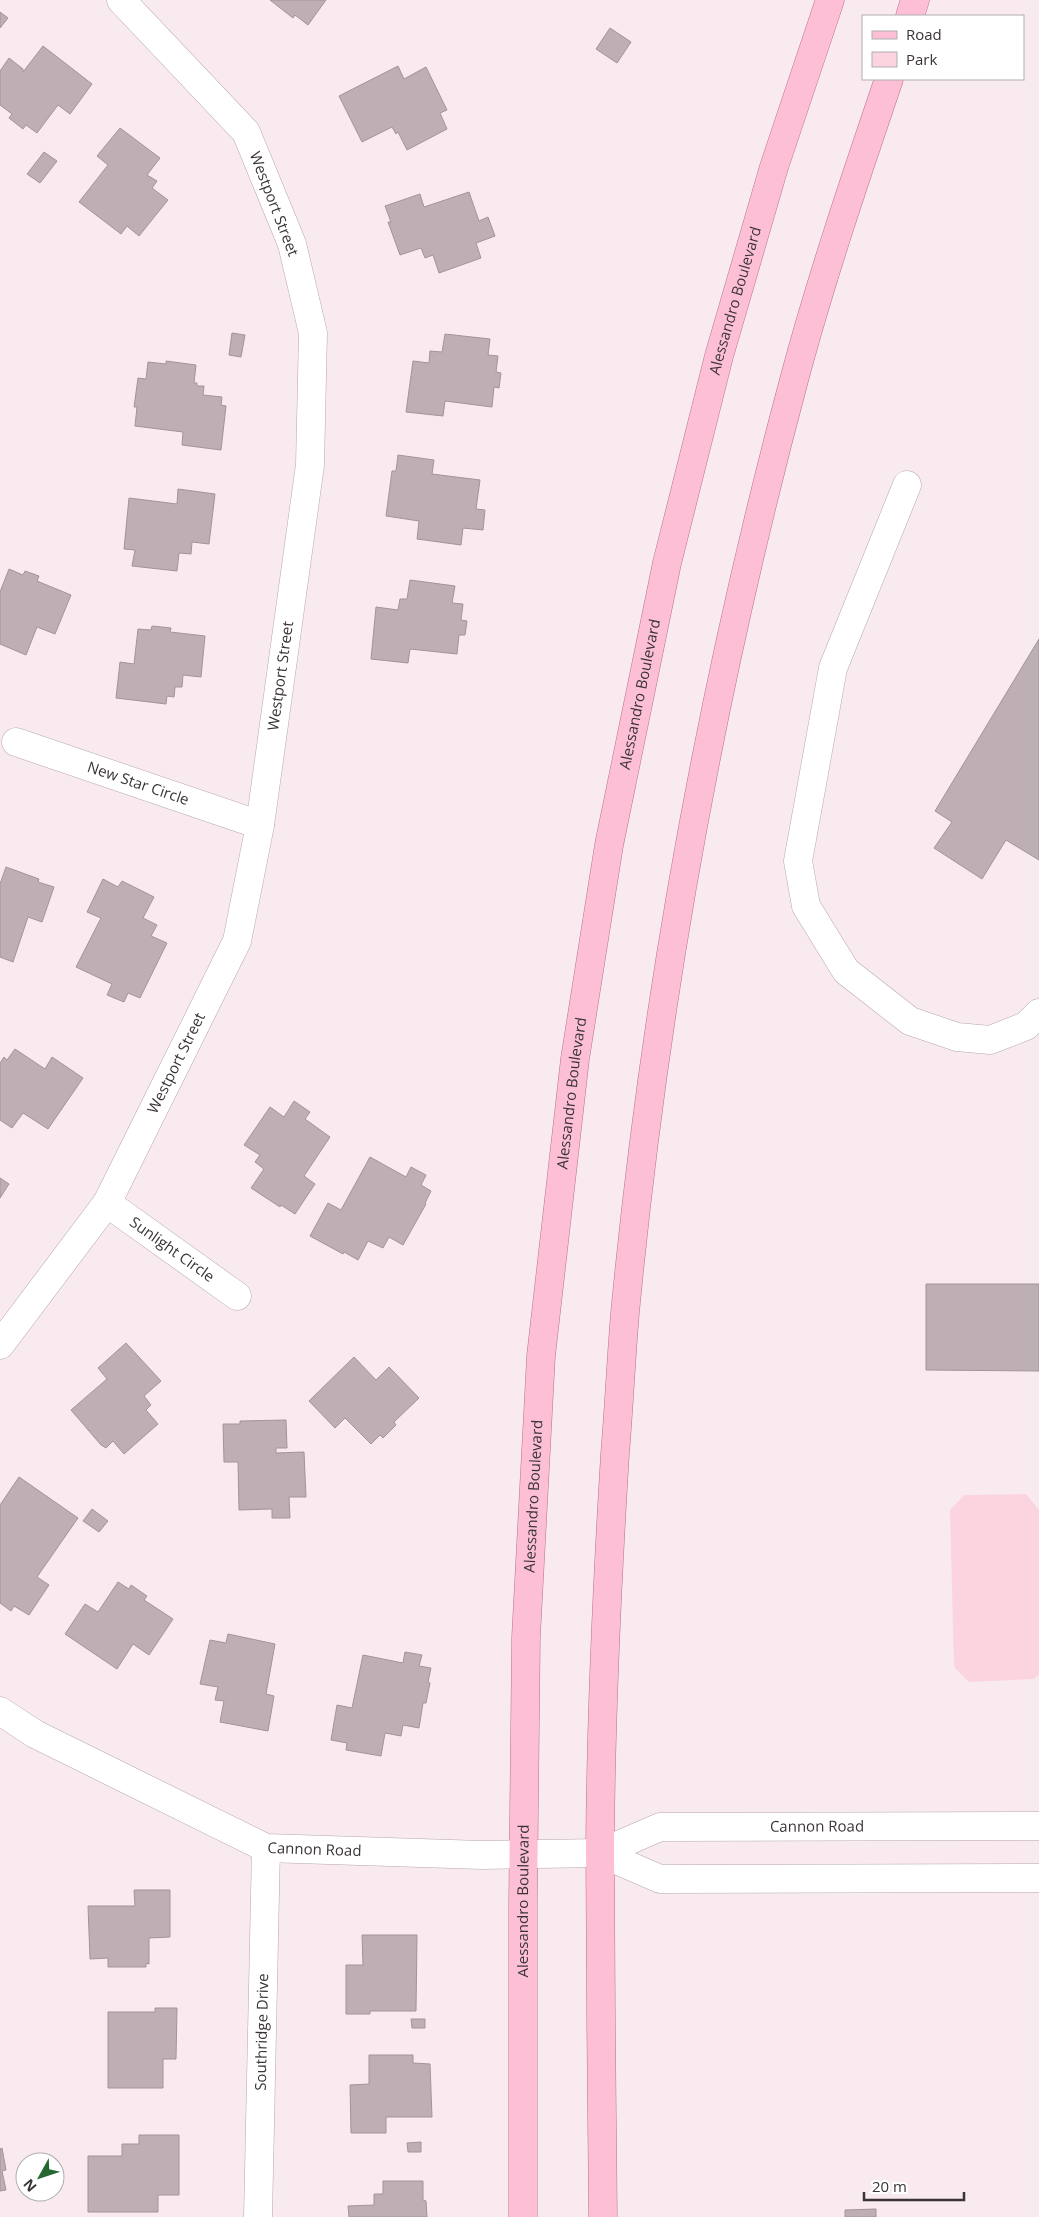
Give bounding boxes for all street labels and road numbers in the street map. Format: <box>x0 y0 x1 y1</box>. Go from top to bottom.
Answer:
street label: Westport Street <box>246 149 304 259</box>
street label: Alessandro Boulevard <box>704 224 765 377</box>
street label: Alessandro Boulevard <box>614 617 664 771</box>
street label: Westport Street <box>262 620 297 732</box>
street label: New Star Circle <box>85 756 192 809</box>
street label: Westport Street <box>142 1009 209 1117</box>
street label: Alessandro Boulevard <box>551 1016 591 1170</box>
street label: Sunlight Circle <box>126 1212 219 1286</box>
street label: Alessandro Boulevard <box>518 1419 547 1573</box>
street label: Cannon Road <box>770 1815 864 1836</box>
street label: Alessandro Boulevard <box>512 1824 533 1978</box>
street label: Cannon Road <box>267 1837 362 1860</box>
street label: Southridge Drive <box>250 1973 272 2091</box>

